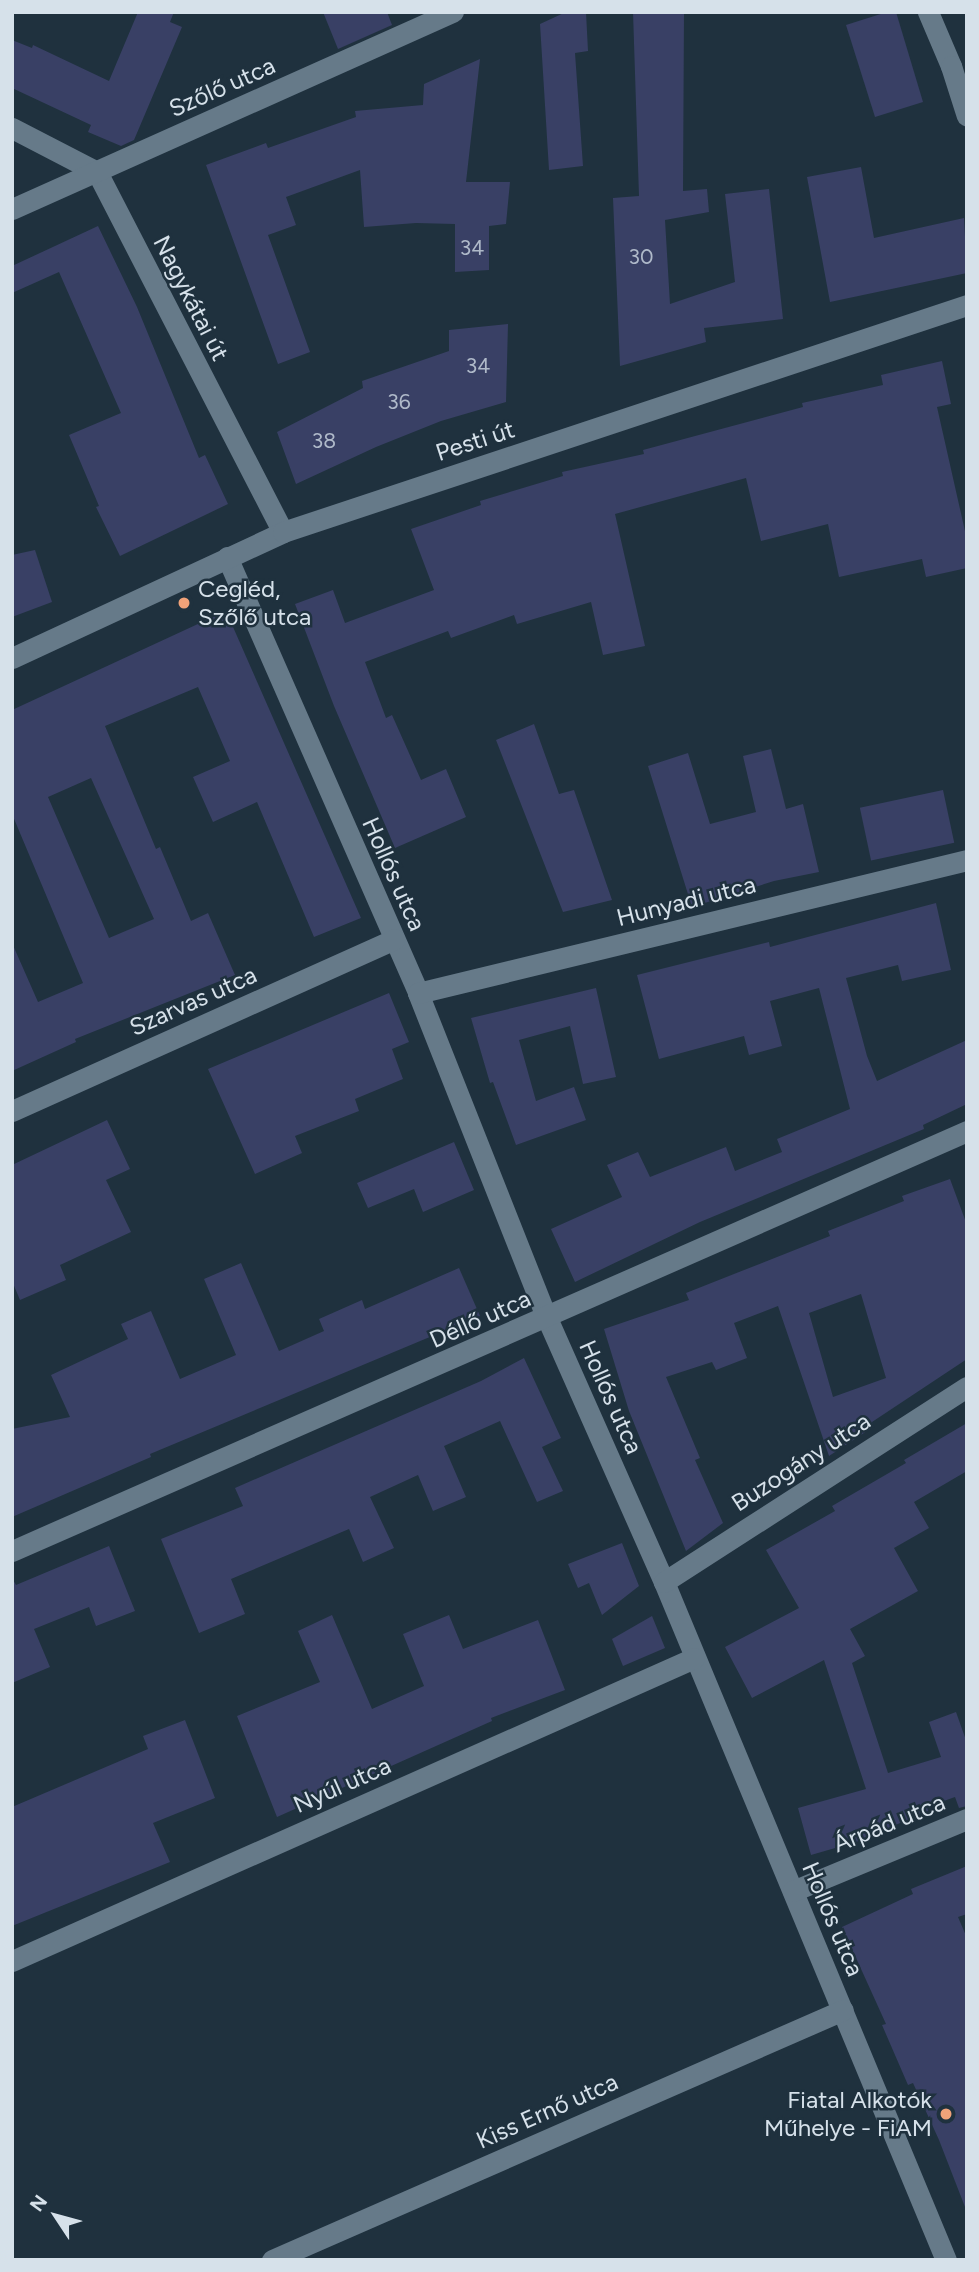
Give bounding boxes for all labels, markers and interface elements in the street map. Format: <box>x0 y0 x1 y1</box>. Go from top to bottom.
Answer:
street label: Szőlő utca <box>164 51 280 123</box>
street label: Nagykátai út <box>147 231 235 365</box>
house number: 34 <box>460 235 484 261</box>
house number: 30 <box>629 244 653 270</box>
house number: 34 <box>466 353 490 379</box>
house number: 36 <box>387 389 411 415</box>
street label: Pesti út <box>432 415 518 467</box>
house number: 38 <box>312 428 336 454</box>
place label: Cegléd, Szőlő utca <box>198 575 311 631</box>
marker: Cegléd, Szőlő utca <box>176 595 192 611</box>
street label: Hollós utca <box>356 813 432 935</box>
street label: Hunyadi utca <box>613 870 759 932</box>
street label: Szarvas utca <box>125 960 261 1042</box>
street label: Déllő utca <box>425 1284 535 1354</box>
street label: Hollós utca <box>573 1336 649 1458</box>
street label: Buzogány utca <box>726 1407 876 1517</box>
street label: Nyúl utca <box>289 1751 395 1819</box>
street label: Árpád utca <box>829 1787 949 1859</box>
street label: Hollós utca <box>796 1858 870 1980</box>
street label: Kiss Ernő utca <box>472 2067 622 2155</box>
place label: Fiatal Alkotók Műhelye - FiAM <box>764 2086 932 2142</box>
marker: Fiatal Alkotók Műhelye - FiAM <box>938 2106 954 2122</box>
north arrow <box>21 2181 91 2251</box>
text: N <box>25 2191 52 2216</box>

